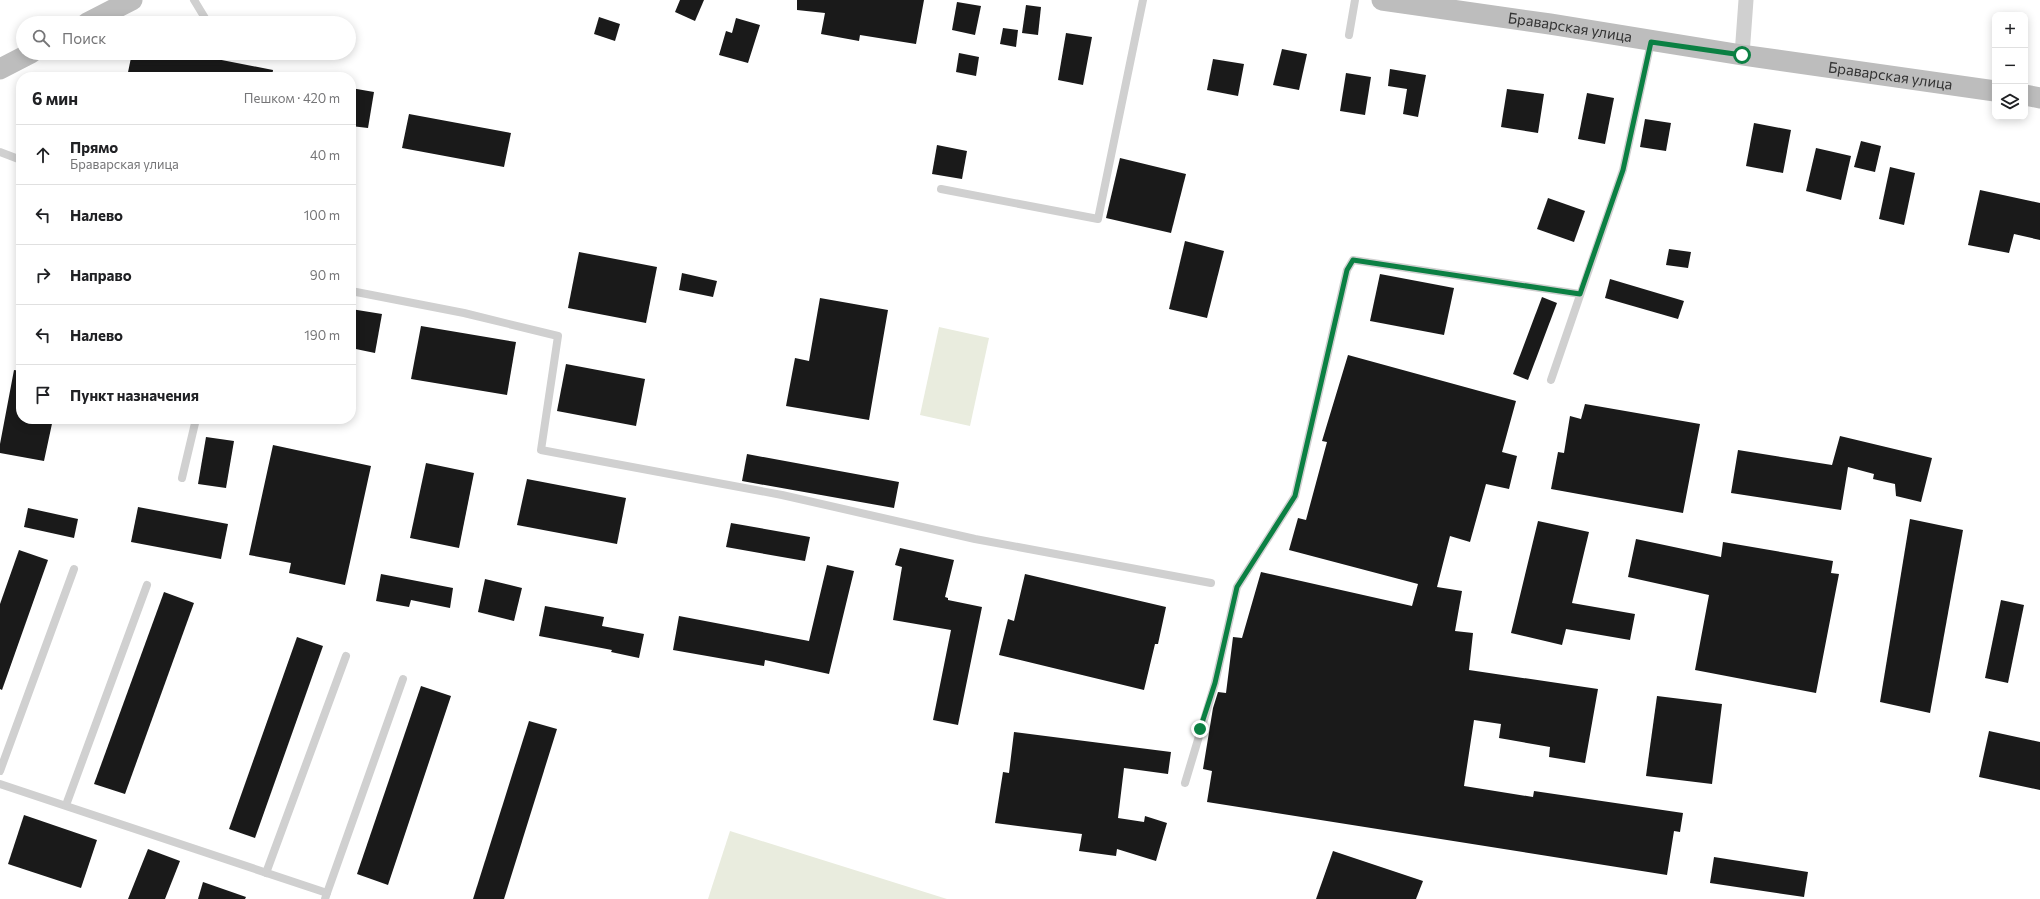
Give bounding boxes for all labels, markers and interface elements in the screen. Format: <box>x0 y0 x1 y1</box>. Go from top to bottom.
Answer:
street label: Браварская улица <box>1507 8 1634 45</box>
map controls <box>1992 12 2028 120</box>
button: + <box>1992 12 2028 48</box>
search box <box>16 16 356 60</box>
icon: search <box>30 27 52 49</box>
text: Поиск <box>62 29 106 47</box>
route start <box>1733 46 1751 64</box>
button: − <box>1992 48 2028 84</box>
street label: Браварская улица <box>1827 57 1954 93</box>
button: layers <box>1992 84 2028 120</box>
text: 6 мин <box>32 88 78 109</box>
text: Пешком · 420 m <box>244 90 340 106</box>
text: Прямо <box>70 138 118 156</box>
icon: ahead <box>32 144 54 166</box>
text: 40 m <box>310 147 340 163</box>
text: Браварская улица <box>70 156 179 172</box>
icon: left <box>32 204 54 226</box>
text: Налево <box>70 206 123 224</box>
text: 100 m <box>304 207 340 223</box>
icon: right <box>32 264 54 286</box>
text: Направо <box>70 266 132 284</box>
text: 90 m <box>310 267 340 283</box>
icon: left <box>32 324 54 346</box>
text: Налево <box>70 326 123 344</box>
text: 190 m <box>304 327 340 343</box>
icon: arrive <box>32 384 54 406</box>
text: Пункт назначения <box>70 386 199 404</box>
route end <box>1191 720 1209 738</box>

